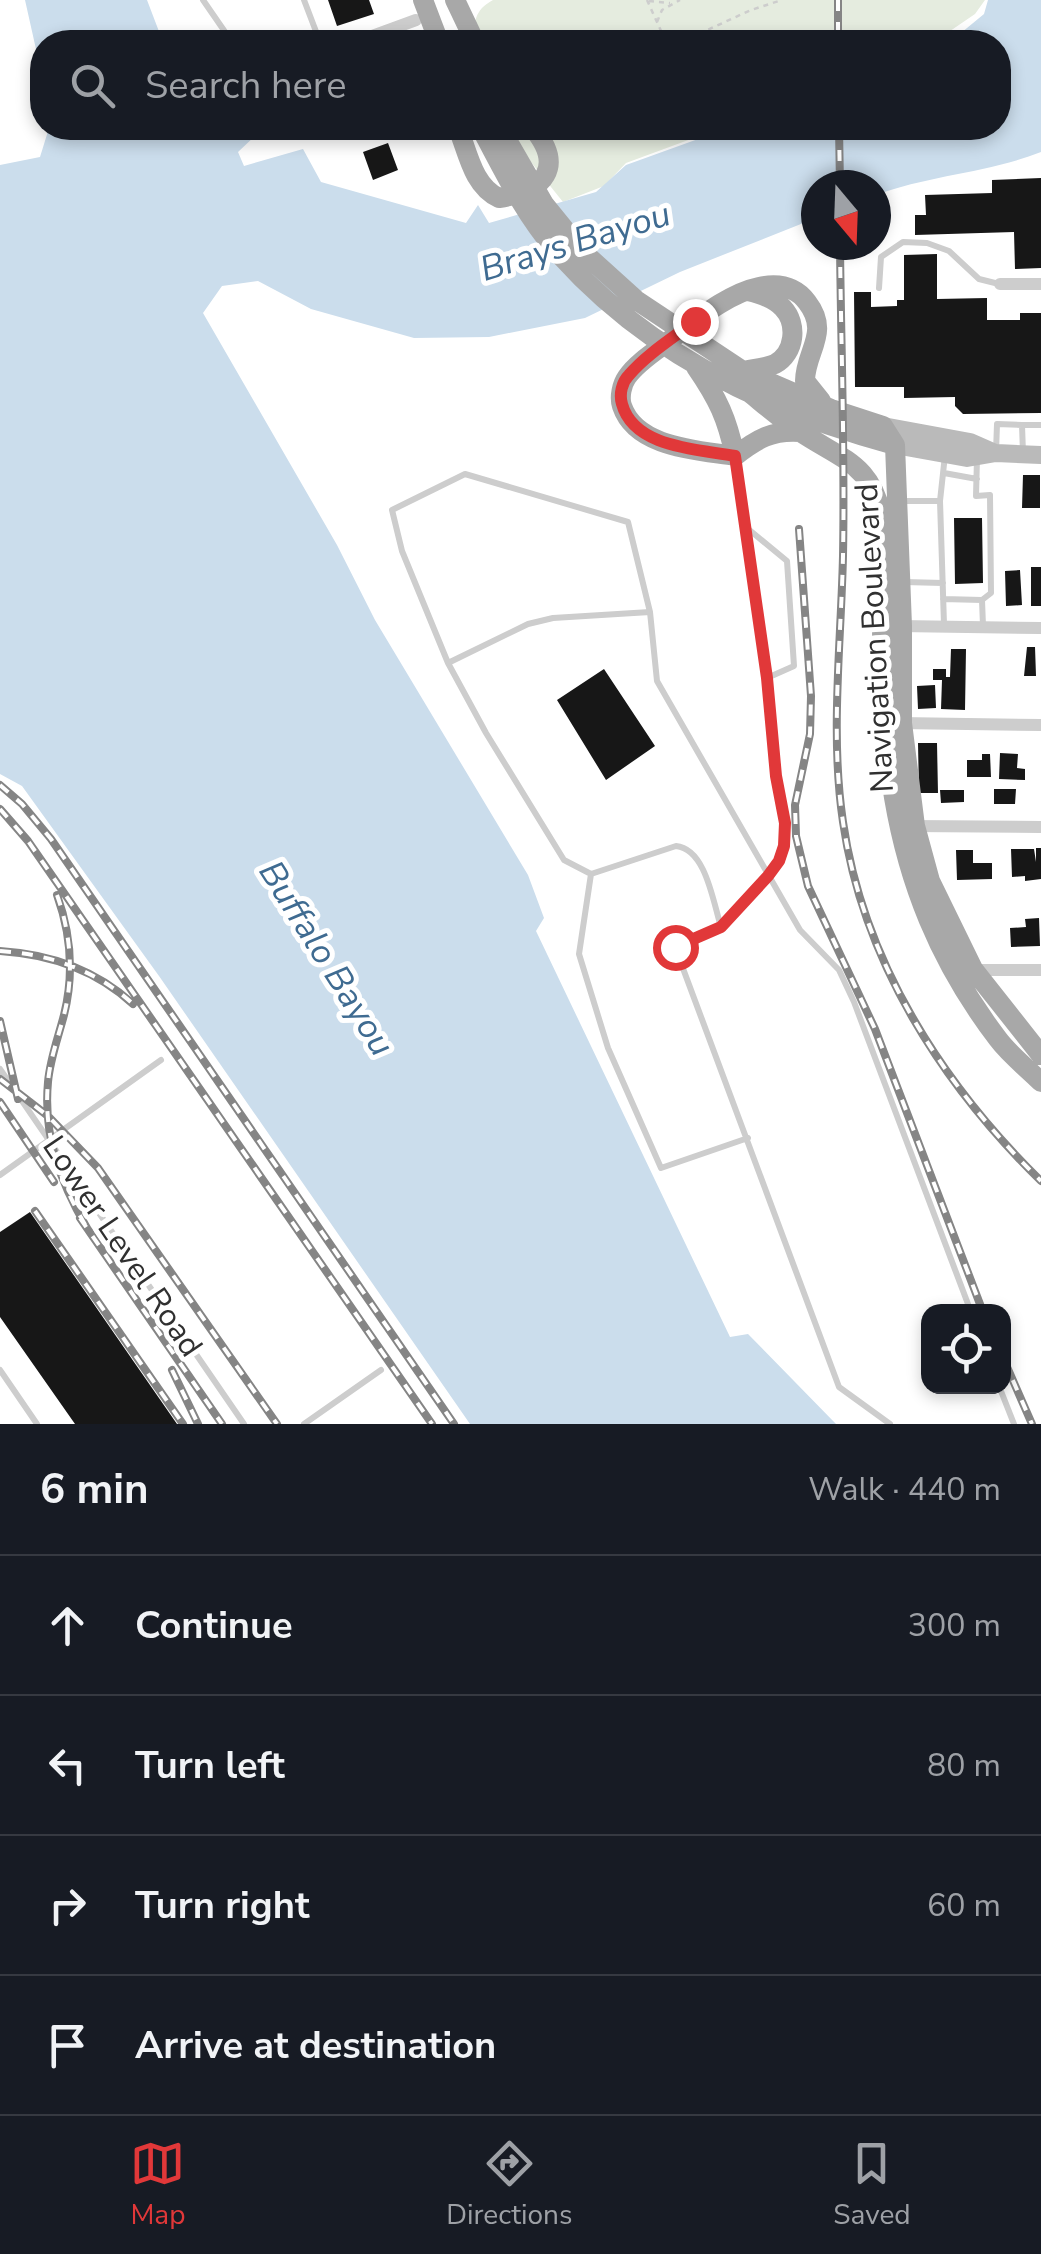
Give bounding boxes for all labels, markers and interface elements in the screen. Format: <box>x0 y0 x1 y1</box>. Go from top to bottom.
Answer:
search box <box>30 30 1011 140</box>
icon: search <box>65 58 120 113</box>
text: Search here <box>145 60 346 111</box>
north arrow <box>801 170 891 260</box>
water label: Brays Bayou <box>474 190 676 293</box>
route end <box>673 299 719 345</box>
street label: Navigation Boulevard <box>845 482 904 794</box>
water label: Buffalo Bayou <box>248 852 405 1065</box>
route start <box>653 925 699 971</box>
street label: Lower Level Road <box>33 1127 212 1365</box>
map controls <box>921 1304 1011 1394</box>
button: locate <box>921 1304 1011 1394</box>
text: 6 min <box>40 1461 149 1518</box>
text: Walk · 440 m <box>808 1468 1001 1511</box>
icon: ahead <box>40 1598 95 1653</box>
text: Continue <box>135 1600 293 1651</box>
text: 300 m <box>908 1604 1001 1647</box>
icon: left <box>40 1738 95 1793</box>
text: Turn left <box>135 1740 285 1791</box>
text: 80 m <box>927 1744 1001 1787</box>
icon: right <box>40 1878 95 1933</box>
text: Turn right <box>135 1880 310 1931</box>
text: 60 m <box>927 1884 1001 1927</box>
icon: arrive <box>40 2018 95 2073</box>
text: Arrive at destination <box>135 2020 496 2071</box>
tab: Map <box>130 2136 185 2234</box>
tab: Directions <box>446 2136 572 2234</box>
tab: Saved <box>833 2136 911 2234</box>

